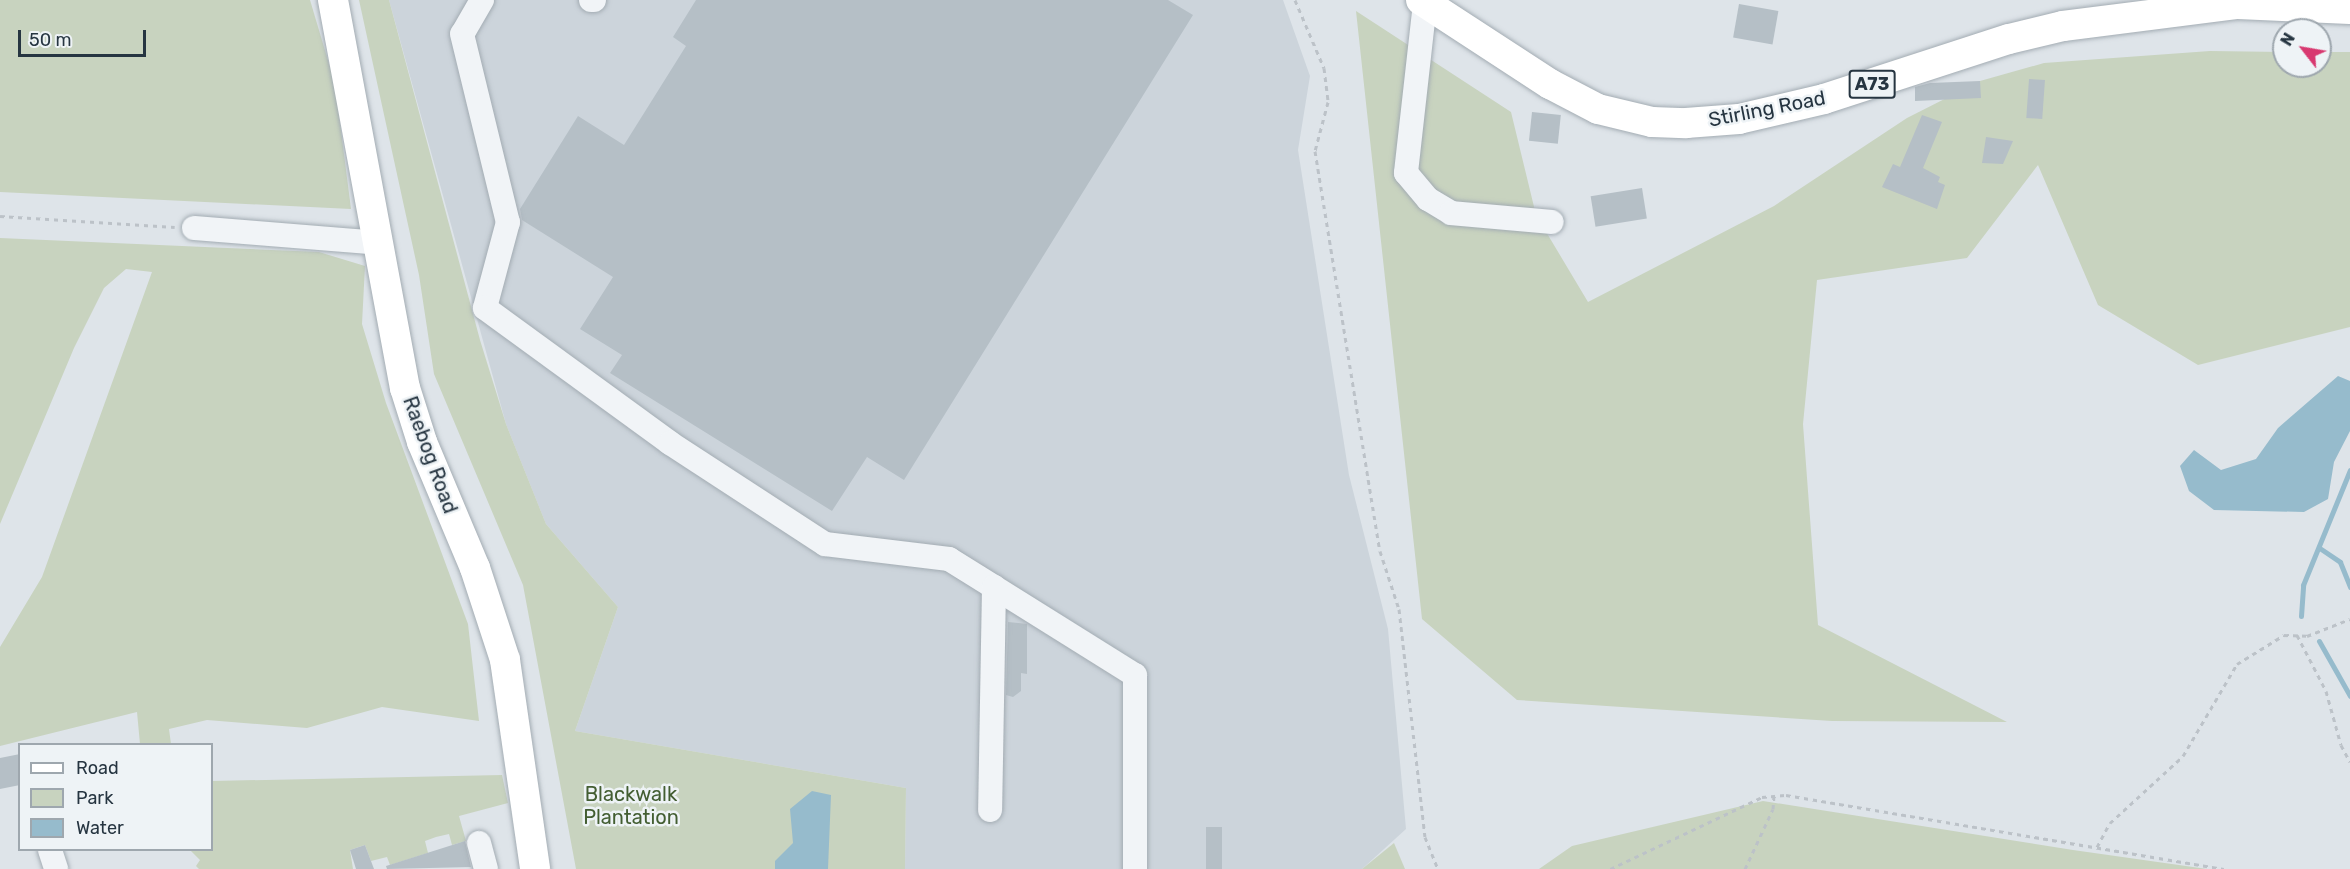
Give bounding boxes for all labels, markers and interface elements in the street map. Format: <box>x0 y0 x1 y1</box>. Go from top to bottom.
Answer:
scale bar <box>21 18 148 56</box>
north arrow <box>2272 18 2332 78</box>
text: 50 m <box>29 29 72 51</box>
text: N <box>2277 30 2299 49</box>
road number: A73 <box>1848 69 1896 99</box>
street label: Stirling Road <box>1706 86 1828 132</box>
street label: Raebog Road <box>398 393 462 517</box>
legend <box>18 743 213 851</box>
text: Road <box>76 757 119 779</box>
park label: Blackwalk Plantation <box>583 782 679 829</box>
text: Park <box>76 787 113 809</box>
text: Water <box>76 817 124 839</box>

